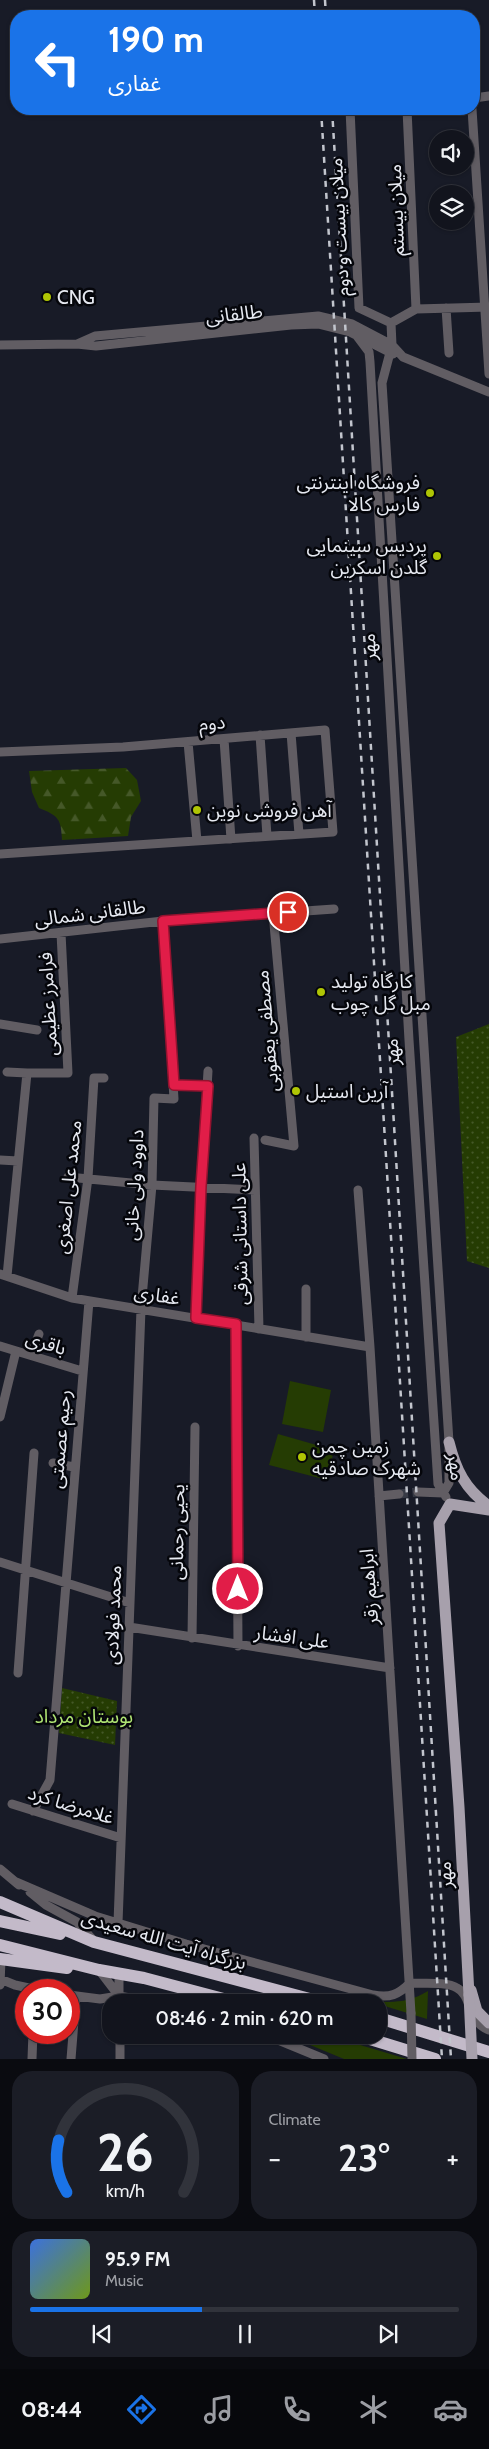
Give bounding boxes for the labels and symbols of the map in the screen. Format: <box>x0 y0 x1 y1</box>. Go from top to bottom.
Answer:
street label: میلان بیست و دوم <box>324 157 357 297</box>
street label: میلان بیستم <box>383 164 412 256</box>
place label: CNG <box>57 286 95 309</box>
marker: CNG <box>41 291 53 303</box>
street label: طالقانی <box>204 300 264 328</box>
place label: فروشگاه اینترنتی فارس کالا <box>296 471 420 516</box>
marker: فروشگاه اینترنتی فارس کالا <box>424 487 436 499</box>
place label: پردیس سینمایی گلدن اسکرین <box>307 534 428 579</box>
marker: پردیس سینمایی گلدن اسکرین <box>431 550 443 562</box>
street label: مهر <box>357 633 381 662</box>
street label: دوم <box>198 710 227 739</box>
place label: آهن فروشی نوین <box>207 799 333 822</box>
marker: آهن فروشی نوین <box>191 804 203 816</box>
pin <box>267 891 309 933</box>
street label: طالقانی شمالی <box>33 895 147 931</box>
street label: فرامرز عظیمی <box>34 952 62 1056</box>
street label: مصطفی یعقوبی <box>250 969 284 1093</box>
place label: کارگاه تولید مبل گل چوب <box>331 970 431 1016</box>
marker: کارگاه تولید مبل گل چوب <box>315 986 327 998</box>
street label: مهر <box>380 1038 404 1067</box>
place label: آرین استیل <box>306 1080 390 1103</box>
marker: آرین استیل <box>290 1085 302 1097</box>
street label: محمد علی اصغری <box>50 1119 86 1255</box>
street label: داوود ولی خانی <box>120 1129 148 1241</box>
street label: علی داستانی شرقی <box>227 1163 253 1305</box>
street label: غفاری <box>133 1280 181 1310</box>
street label: باقری <box>23 1326 69 1360</box>
street label: رحیم عصمتی <box>44 1389 79 1490</box>
place label: زمین چمن شهرک صادقیه <box>312 1435 421 1480</box>
marker: زمین چمن شهرک صادقیه <box>296 1451 308 1463</box>
street label: مهر <box>443 1451 469 1482</box>
street label: یحیی رحمانی <box>165 1484 189 1580</box>
street label: ابراهیم زقر <box>355 1548 386 1627</box>
position arrow <box>211 1562 263 1614</box>
street label: محمد فولادی <box>100 1565 126 1665</box>
street label: علی افشار <box>252 1620 331 1654</box>
park label: بوستان مرداد <box>35 1705 133 1728</box>
street label: غلامرضا کرد <box>25 1781 117 1829</box>
street label: مهر <box>433 1861 457 1890</box>
street label: بزرگراه آیت الله سعیدی <box>79 1905 249 1975</box>
speed limit sign: 30 <box>15 1979 80 2044</box>

